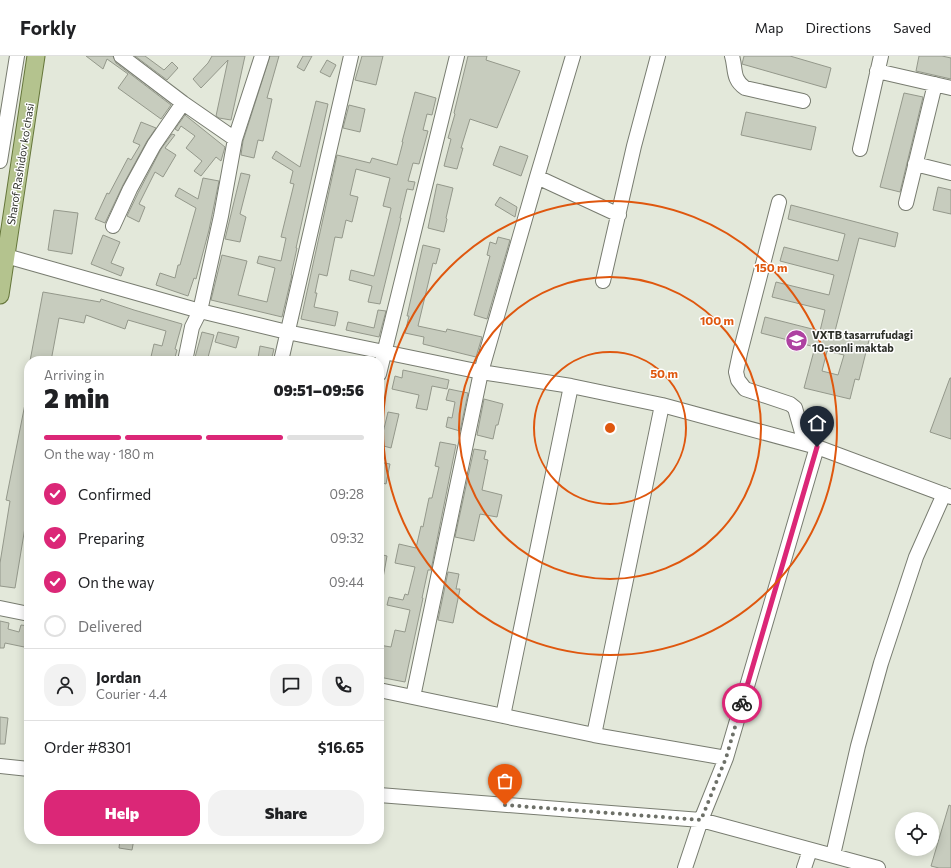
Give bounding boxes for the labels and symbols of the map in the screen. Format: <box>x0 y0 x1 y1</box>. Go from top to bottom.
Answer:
street label: Sharof Rashidov ko'chasi <box>4 102 36 226</box>
text: 150 m <box>754 260 788 274</box>
text: 100 m <box>700 313 734 327</box>
school or university icon: VXTB tasarrufudagi 10-sonli maktab <box>783 327 809 353</box>
place label: VXTB tasarrufudagi 10-sonli maktab <box>812 328 913 354</box>
text: 50 m <box>650 366 678 380</box>
pin <box>800 406 834 447</box>
centre of rings <box>603 421 617 435</box>
courier <box>722 683 762 723</box>
pin <box>488 764 522 805</box>

